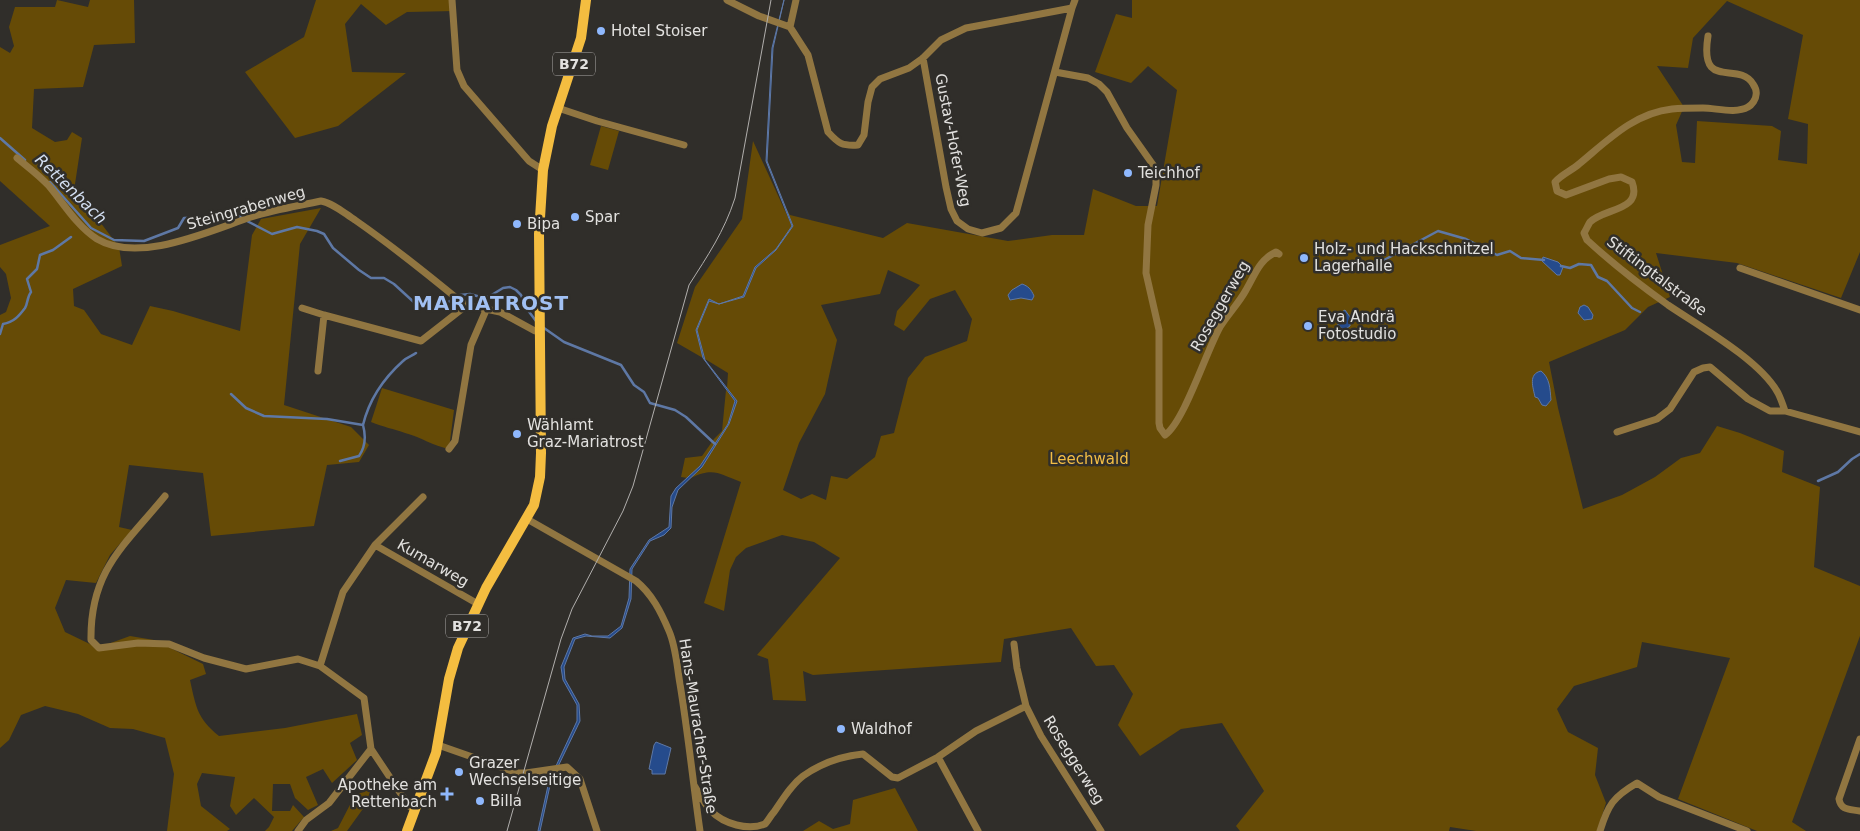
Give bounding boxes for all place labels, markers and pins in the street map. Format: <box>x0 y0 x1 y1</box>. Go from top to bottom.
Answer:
place label: Hotel Stoiser <box>611 22 708 40</box>
marker: Hotel Stoiser <box>595 25 607 37</box>
place label: Teichhof <box>1137 164 1200 182</box>
marker: Teichhof <box>1122 167 1134 179</box>
place label: Spar <box>585 208 620 226</box>
marker: Spar <box>569 211 581 223</box>
place label: Bipa <box>527 215 560 233</box>
marker: Bipa <box>511 218 523 230</box>
place label: Holz- und Hackschnitzel Lagerhalle <box>1314 240 1494 275</box>
marker: Holz- und Hackschnitzel Lagerhalle <box>1298 252 1310 264</box>
place label: Eva Andrä Fotostudio <box>1318 308 1396 343</box>
marker: Eva Andrä Fotostudio <box>1302 320 1314 332</box>
place label: Wählamt Graz-Mariatrost <box>527 416 644 451</box>
marker: Wählamt Graz-Mariatrost <box>511 428 523 440</box>
place label: Waldhof <box>851 720 912 738</box>
marker: Waldhof <box>835 723 847 735</box>
place label: Grazer Wechselseitige <box>469 754 581 789</box>
marker: Grazer Wechselseitige <box>453 766 465 778</box>
place label: Apotheke am Rettenbach <box>337 776 437 811</box>
marker: Apotheke am Rettenbach <box>441 788 453 800</box>
place label: Billa <box>490 792 522 810</box>
marker: Billa <box>474 795 486 807</box>

